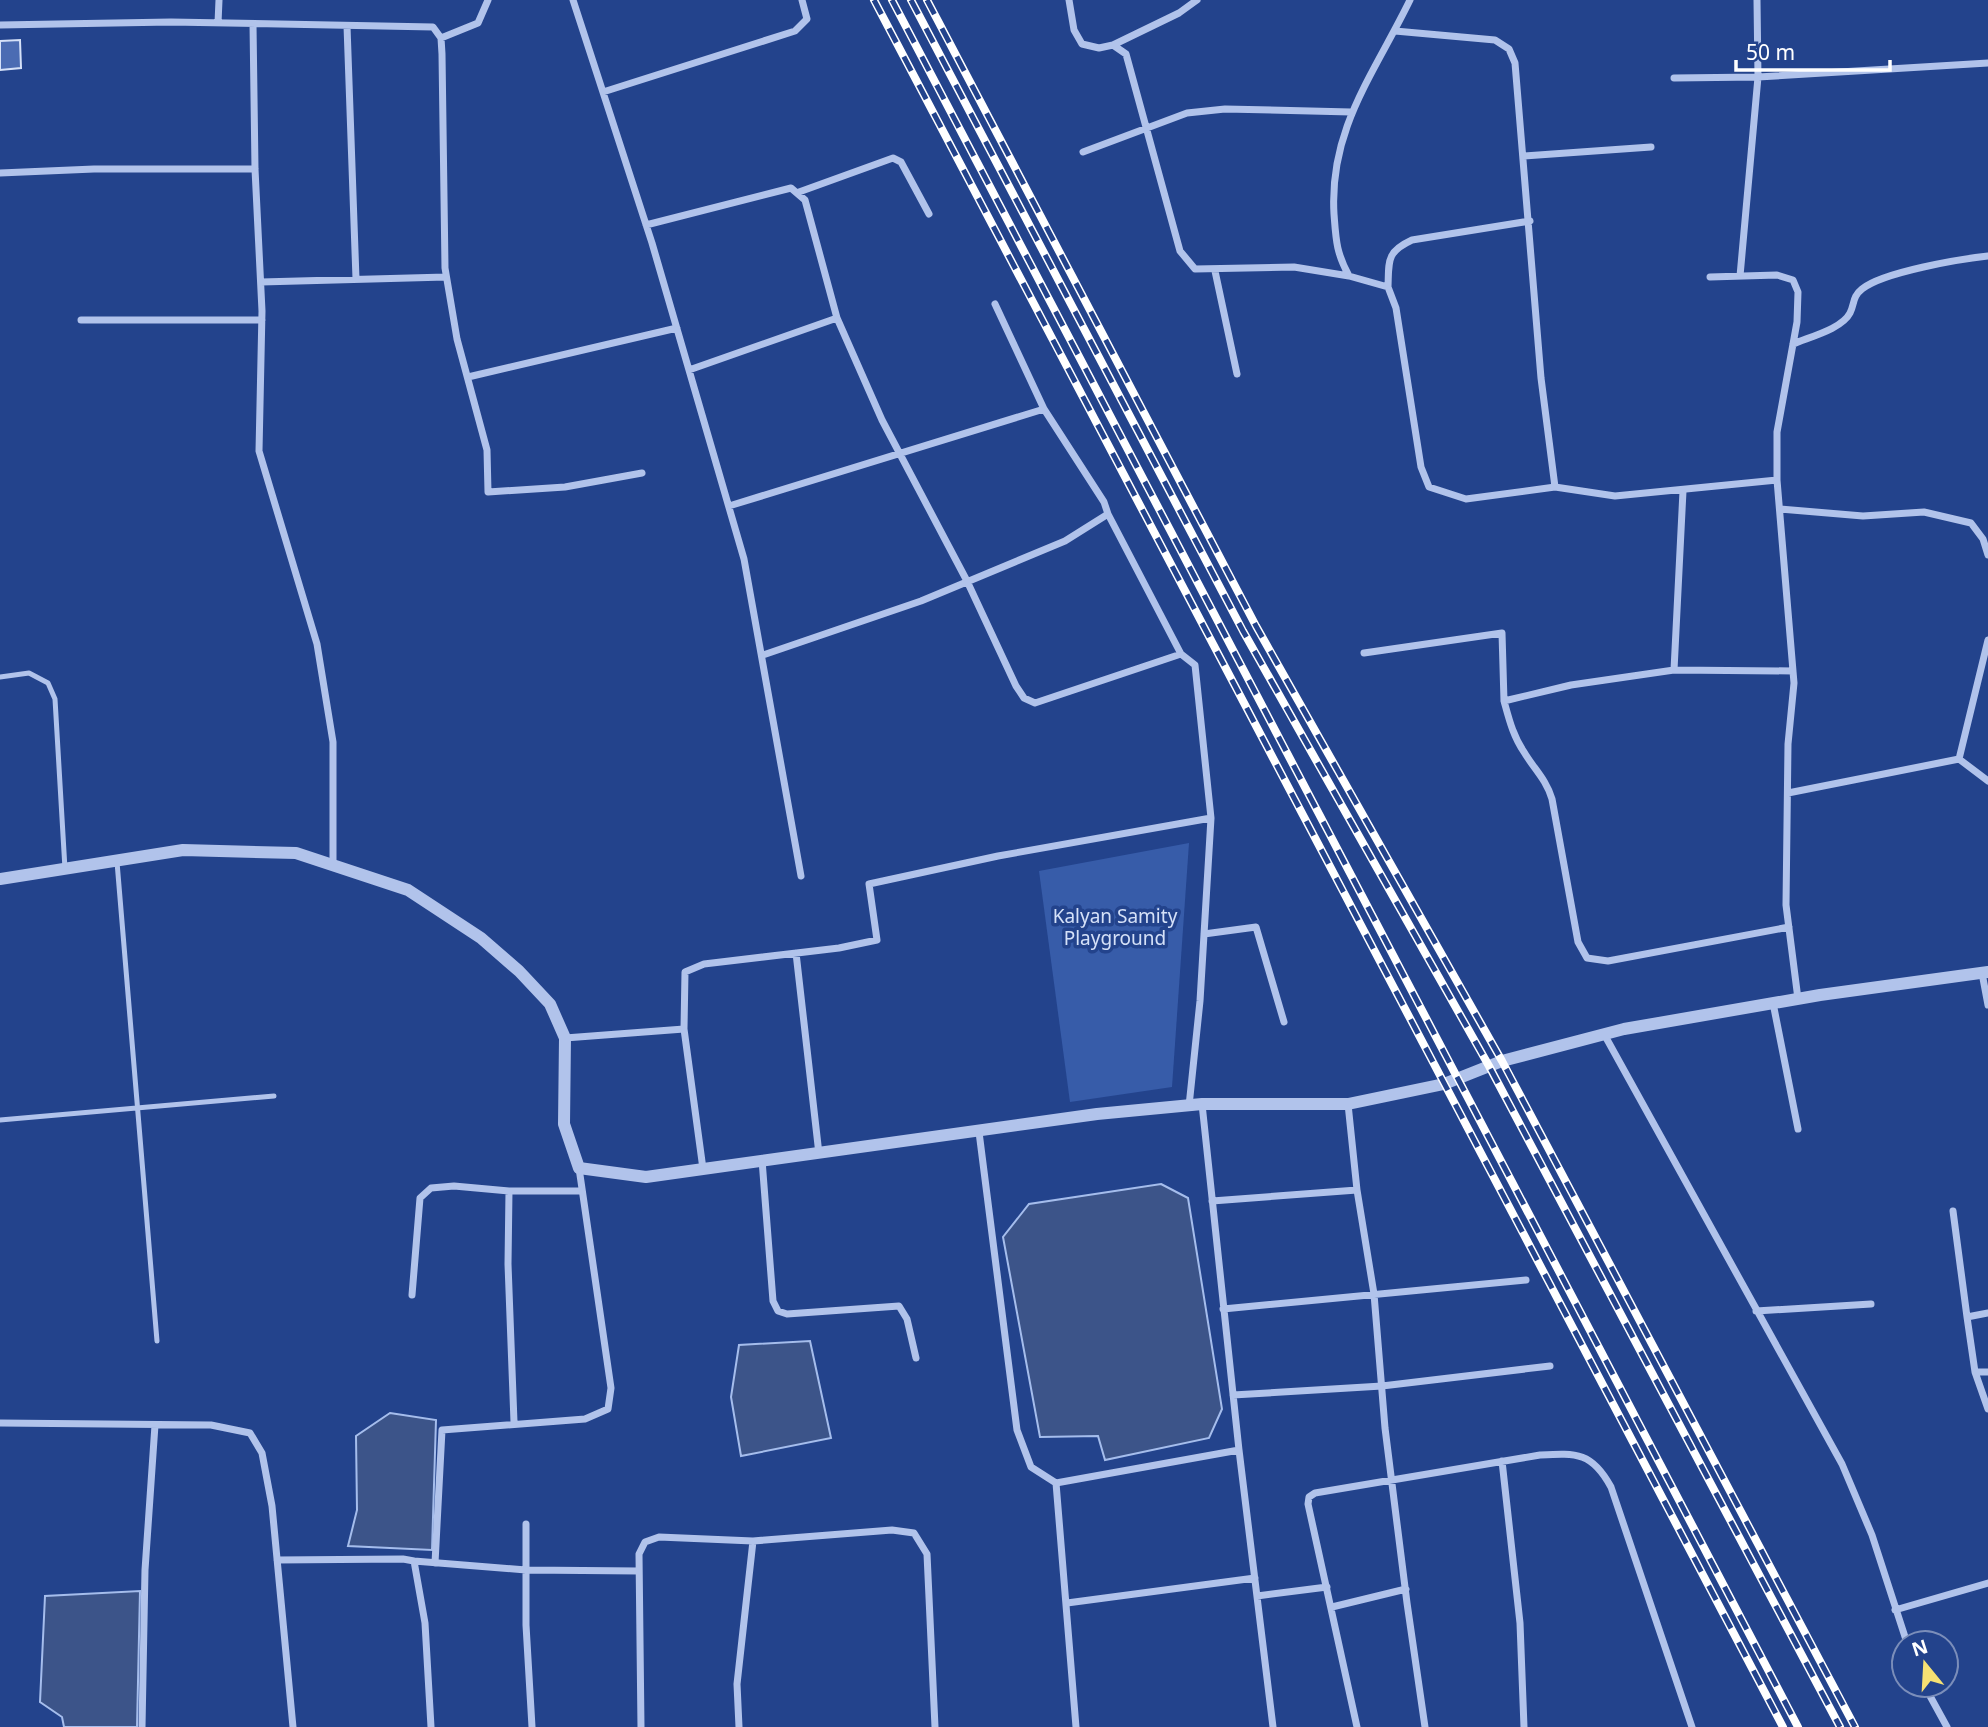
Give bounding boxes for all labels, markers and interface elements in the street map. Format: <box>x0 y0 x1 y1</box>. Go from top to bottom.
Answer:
scale bar <box>1736 28 1890 72</box>
text: 50 m <box>1746 38 1795 66</box>
park label: Kalyan Samity Playground <box>1053 903 1178 951</box>
north arrow <box>1890 1629 1960 1699</box>
text: N <box>1908 1633 1931 1663</box>

